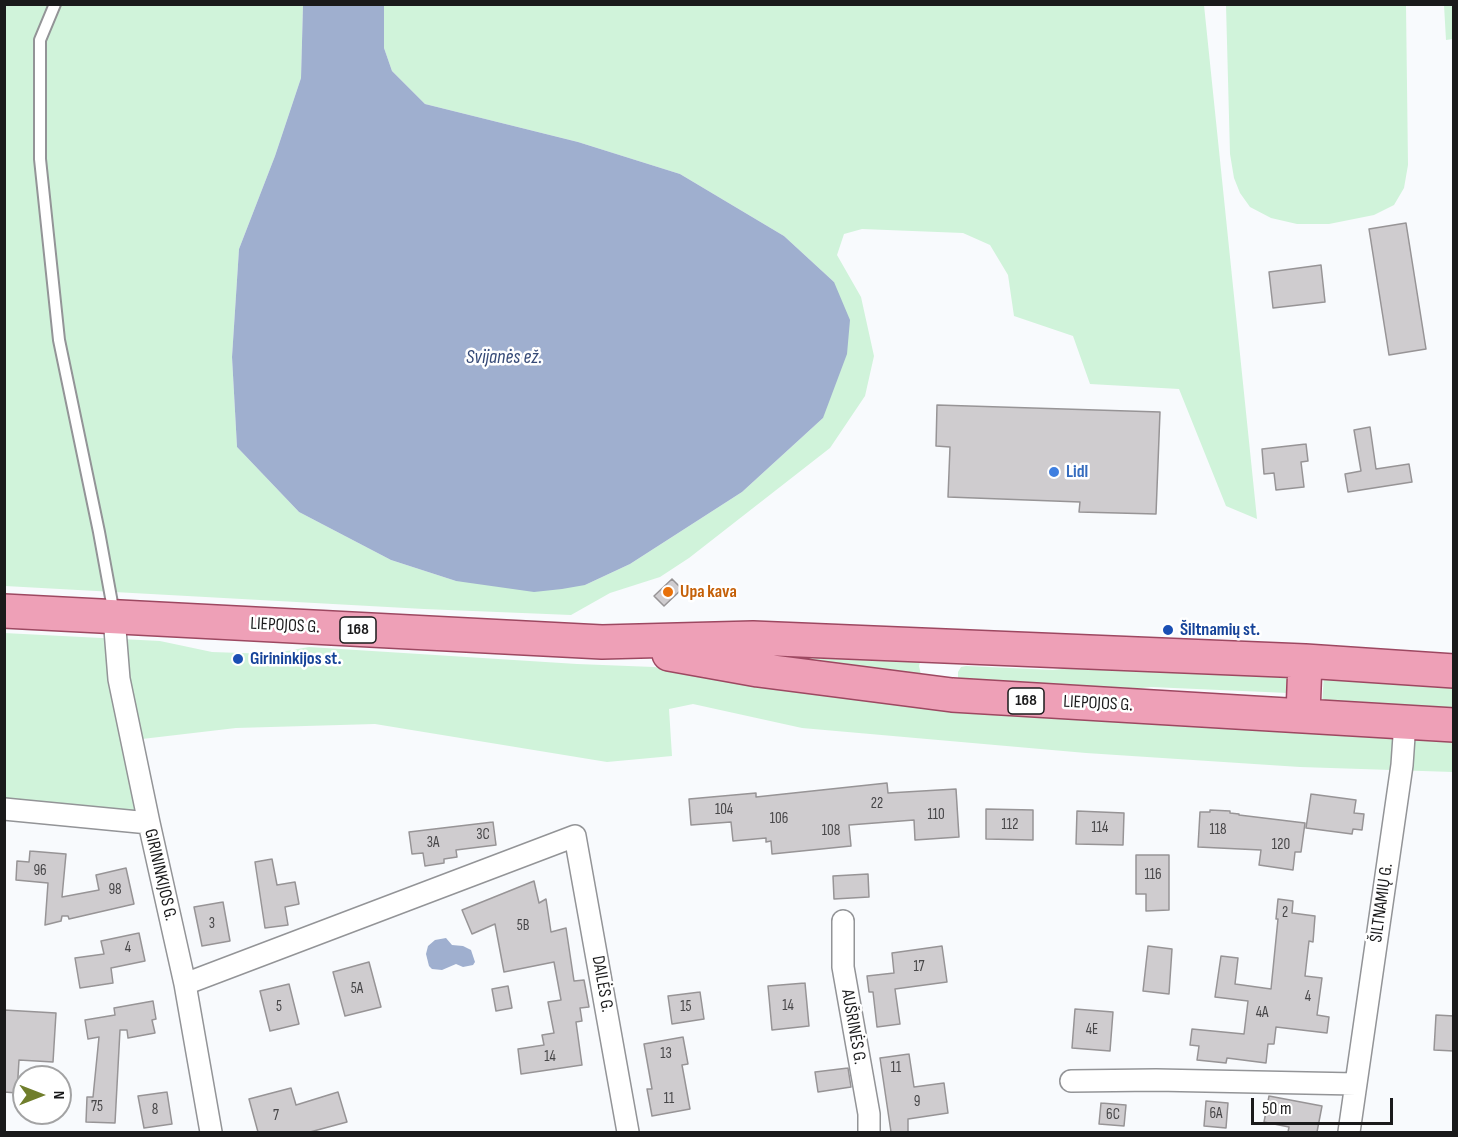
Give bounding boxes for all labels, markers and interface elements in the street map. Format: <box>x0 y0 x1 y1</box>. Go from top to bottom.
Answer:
water label: Svijanės ež. <box>466 346 542 370</box>
place label: Lidl <box>1066 461 1088 483</box>
marker: Lidl <box>1047 465 1061 479</box>
place label: Upa kava <box>680 581 737 603</box>
marker: Upa kava <box>661 585 675 599</box>
street label: LIEPOJOS G. <box>250 613 320 639</box>
road number: 168 <box>340 617 376 643</box>
place label: Šiltnamių st. <box>1180 619 1260 641</box>
marker: Šiltnamių st. <box>1161 623 1175 637</box>
place label: Girininkijos st. <box>250 648 342 670</box>
marker: Girininkijos st. <box>231 652 245 666</box>
road number: 168 <box>1008 688 1044 714</box>
street label: LIEPOJOS G. <box>1063 691 1133 717</box>
house number: 22 <box>871 795 883 813</box>
house number: 104 <box>715 801 733 819</box>
house number: 110 <box>927 806 945 824</box>
house number: 106 <box>770 810 788 828</box>
house number: 112 <box>1002 816 1018 834</box>
house number: 114 <box>1092 819 1108 837</box>
house number: 118 <box>1209 821 1227 839</box>
house number: 108 <box>822 822 840 840</box>
house number: 3C <box>476 826 490 844</box>
street label: GIRININKIJOS G. <box>139 827 181 923</box>
house number: 3A <box>427 834 439 852</box>
house number: 120 <box>1272 836 1290 854</box>
house number: 96 <box>33 862 47 880</box>
street label: ŠILTNAMIŲ G. <box>1366 862 1398 944</box>
house number: 116 <box>1144 866 1162 884</box>
house number: 98 <box>108 881 122 899</box>
house number: 2 <box>1282 904 1288 922</box>
house number: 3 <box>209 915 215 933</box>
house number: 5B <box>517 917 529 935</box>
house number: 4 <box>125 939 131 957</box>
street label: DAILĖS G. <box>586 954 618 1014</box>
house number: 17 <box>913 958 925 976</box>
house number: 5A <box>351 980 363 998</box>
street label: AUŠRINĖS G. <box>836 988 870 1066</box>
house number: 4 <box>1305 988 1311 1006</box>
house number: 14 <box>782 997 794 1015</box>
house number: 5 <box>276 998 282 1016</box>
house number: 15 <box>680 998 692 1016</box>
house number: 4A <box>1256 1004 1268 1022</box>
house number: 4E <box>1086 1021 1098 1039</box>
house number: 13 <box>660 1045 672 1063</box>
house number: 14 <box>544 1048 556 1066</box>
house number: 11 <box>891 1059 901 1077</box>
north arrow <box>12 1065 72 1125</box>
scale bar <box>1254 1086 1396 1124</box>
house number: 11 <box>664 1090 674 1108</box>
text: N <box>49 1091 68 1099</box>
house number: 9 <box>914 1093 920 1111</box>
house number: 75 <box>91 1098 103 1116</box>
text: 50 m <box>1262 1098 1292 1119</box>
house number: 8 <box>152 1101 158 1119</box>
house number: 6A <box>1210 1105 1222 1123</box>
house number: 6C <box>1106 1106 1120 1124</box>
house number: 7 <box>273 1107 279 1125</box>

